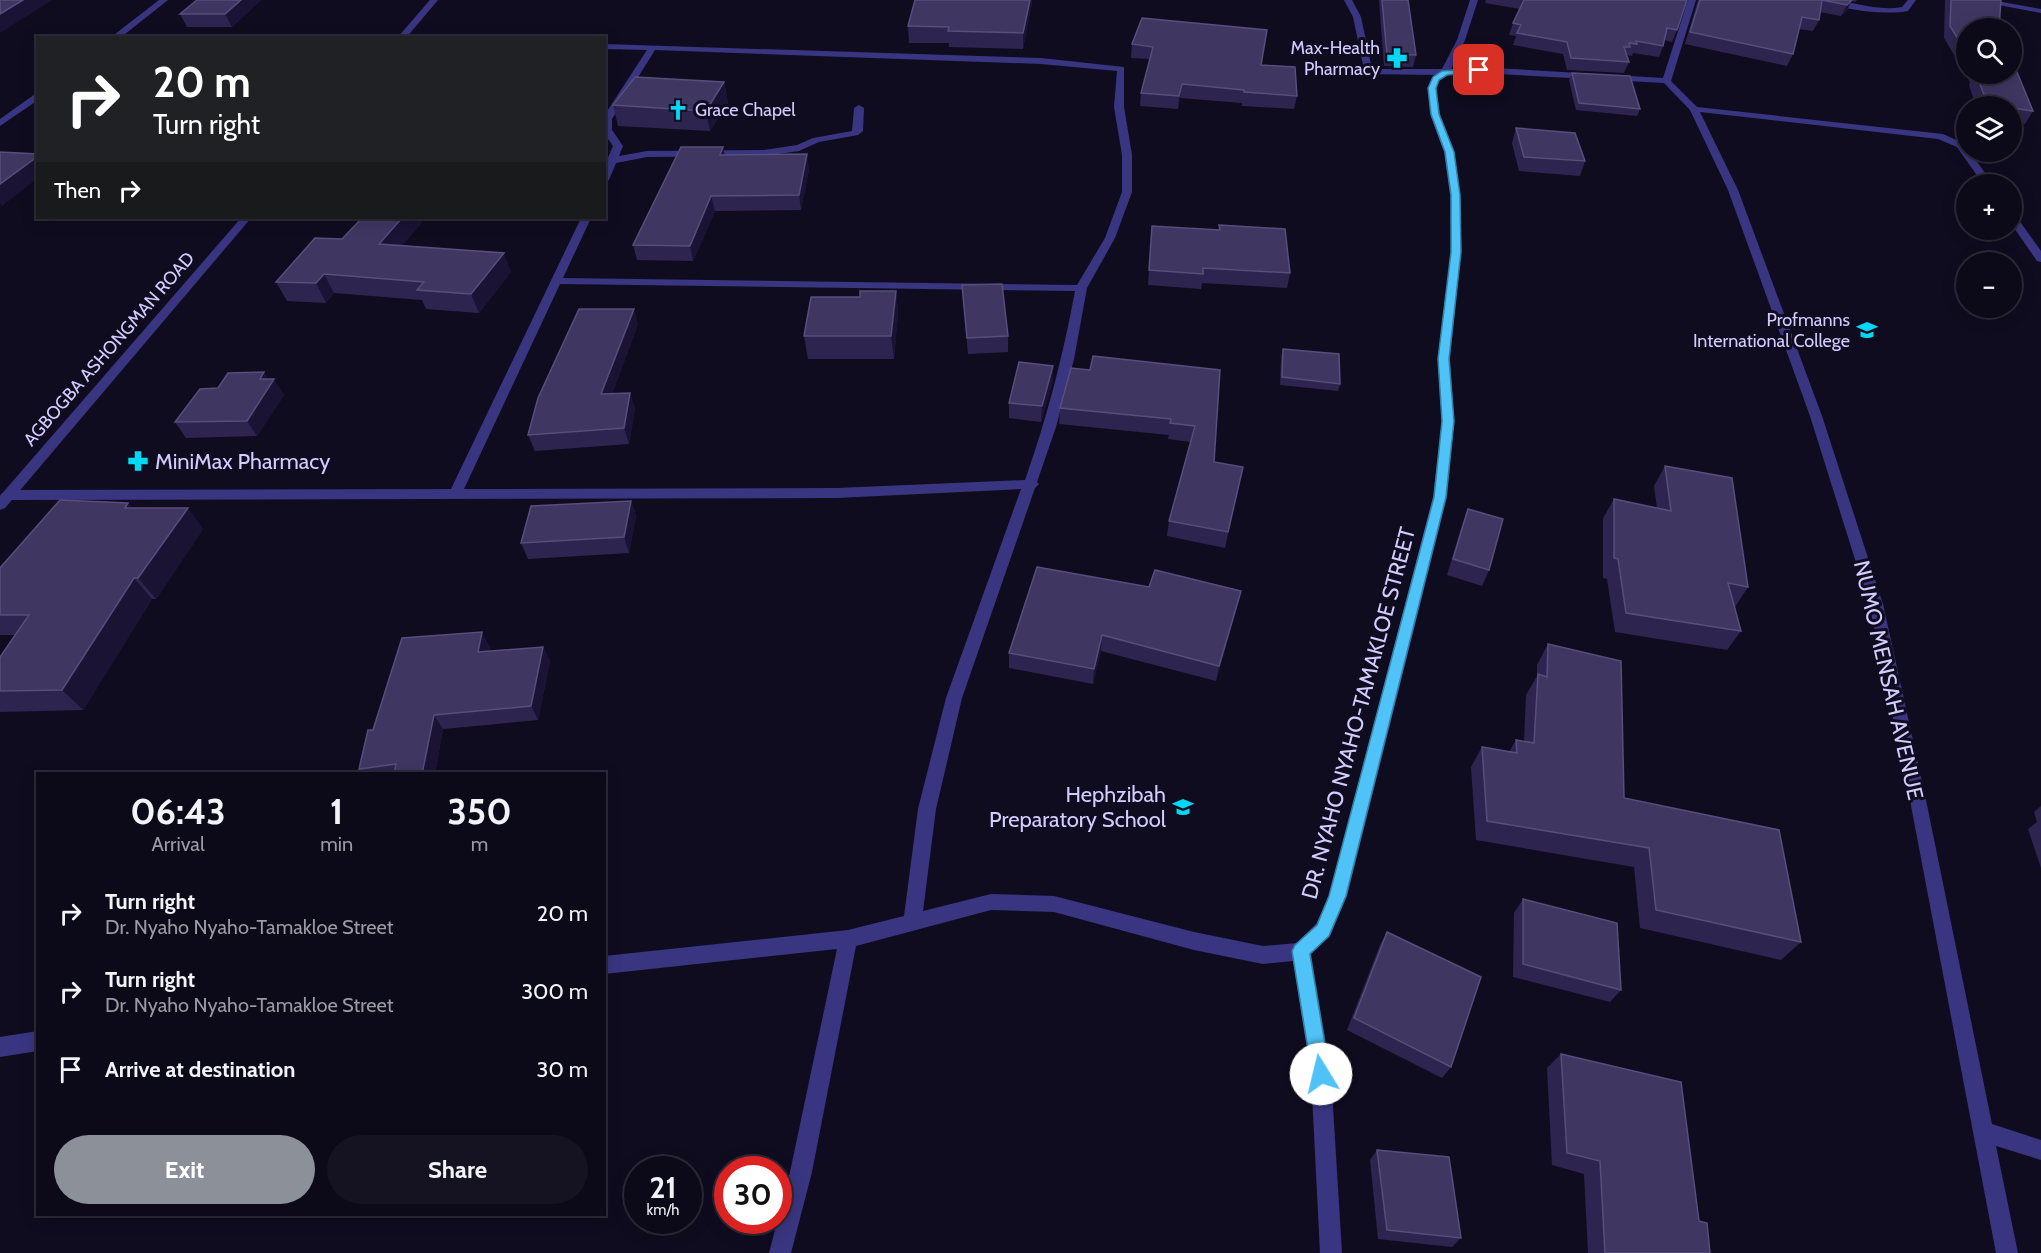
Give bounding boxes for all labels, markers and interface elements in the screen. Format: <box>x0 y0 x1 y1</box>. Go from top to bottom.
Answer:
map controls <box>1956 18 2022 318</box>
button: search <box>1956 18 2022 84</box>
place label: Max-Health Pharmacy <box>1291 37 1380 80</box>
pin <box>1453 44 1504 95</box>
pharmacy icon: Max-Health Pharmacy <box>1385 46 1409 70</box>
icon: arrive <box>1462 53 1495 86</box>
text: 20 m <box>153 56 251 108</box>
icon: right <box>54 60 132 138</box>
button: layers <box>1956 96 2022 162</box>
church icon: Grace Chapel <box>666 98 690 122</box>
place label: Grace Chapel <box>695 99 796 121</box>
text: Turn right <box>153 108 260 141</box>
icon: right <box>113 174 146 207</box>
button: + <box>1956 174 2022 240</box>
text: Then <box>54 177 101 204</box>
street label: AGBOGBA ASHONGMAN ROAD <box>19 248 199 450</box>
button: − <box>1956 252 2022 318</box>
place label: Profmanns International College <box>1693 309 1850 352</box>
school or university icon: Profmanns International College <box>1855 318 1879 342</box>
place label: MiniMax Pharmacy <box>155 448 330 475</box>
pharmacy icon: MiniMax Pharmacy <box>126 449 150 473</box>
street label: DR. NYAHO NYAHO-TAMAKLOE STREET <box>1296 524 1421 902</box>
street label: NUMO MENSAH AVENUE <box>1848 558 1929 802</box>
place label: Hephzibah Preparatory School <box>989 781 1167 833</box>
text: 06:43 <box>130 789 226 833</box>
text: 1 <box>330 789 343 833</box>
text: 350 <box>447 789 512 833</box>
school or university icon: Hephzibah Preparatory School <box>1171 795 1195 819</box>
text: Arrival <box>151 832 205 856</box>
text: min <box>320 832 353 856</box>
text: m <box>471 832 488 856</box>
text: Turn right <box>105 888 195 915</box>
icon: right <box>54 897 87 930</box>
text: 20 m <box>537 900 588 927</box>
text: Dr. Nyaho Nyaho-Tamakloe Street <box>105 915 394 939</box>
text: Turn right <box>105 966 195 993</box>
icon: right <box>54 975 87 1008</box>
text: 300 m <box>521 978 588 1005</box>
text: Dr. Nyaho Nyaho-Tamakloe Street <box>105 993 394 1017</box>
position arrow <box>1289 1042 1353 1106</box>
icon: arrive <box>54 1053 87 1086</box>
text: Arrive at destination <box>105 1056 295 1083</box>
text: 30 m <box>536 1056 588 1083</box>
button: Exit <box>54 1135 315 1204</box>
button: Share <box>327 1135 588 1204</box>
speed limit sign: 30 <box>714 1156 792 1234</box>
text: 21 <box>650 1169 676 1206</box>
text: km/h <box>647 1201 679 1219</box>

